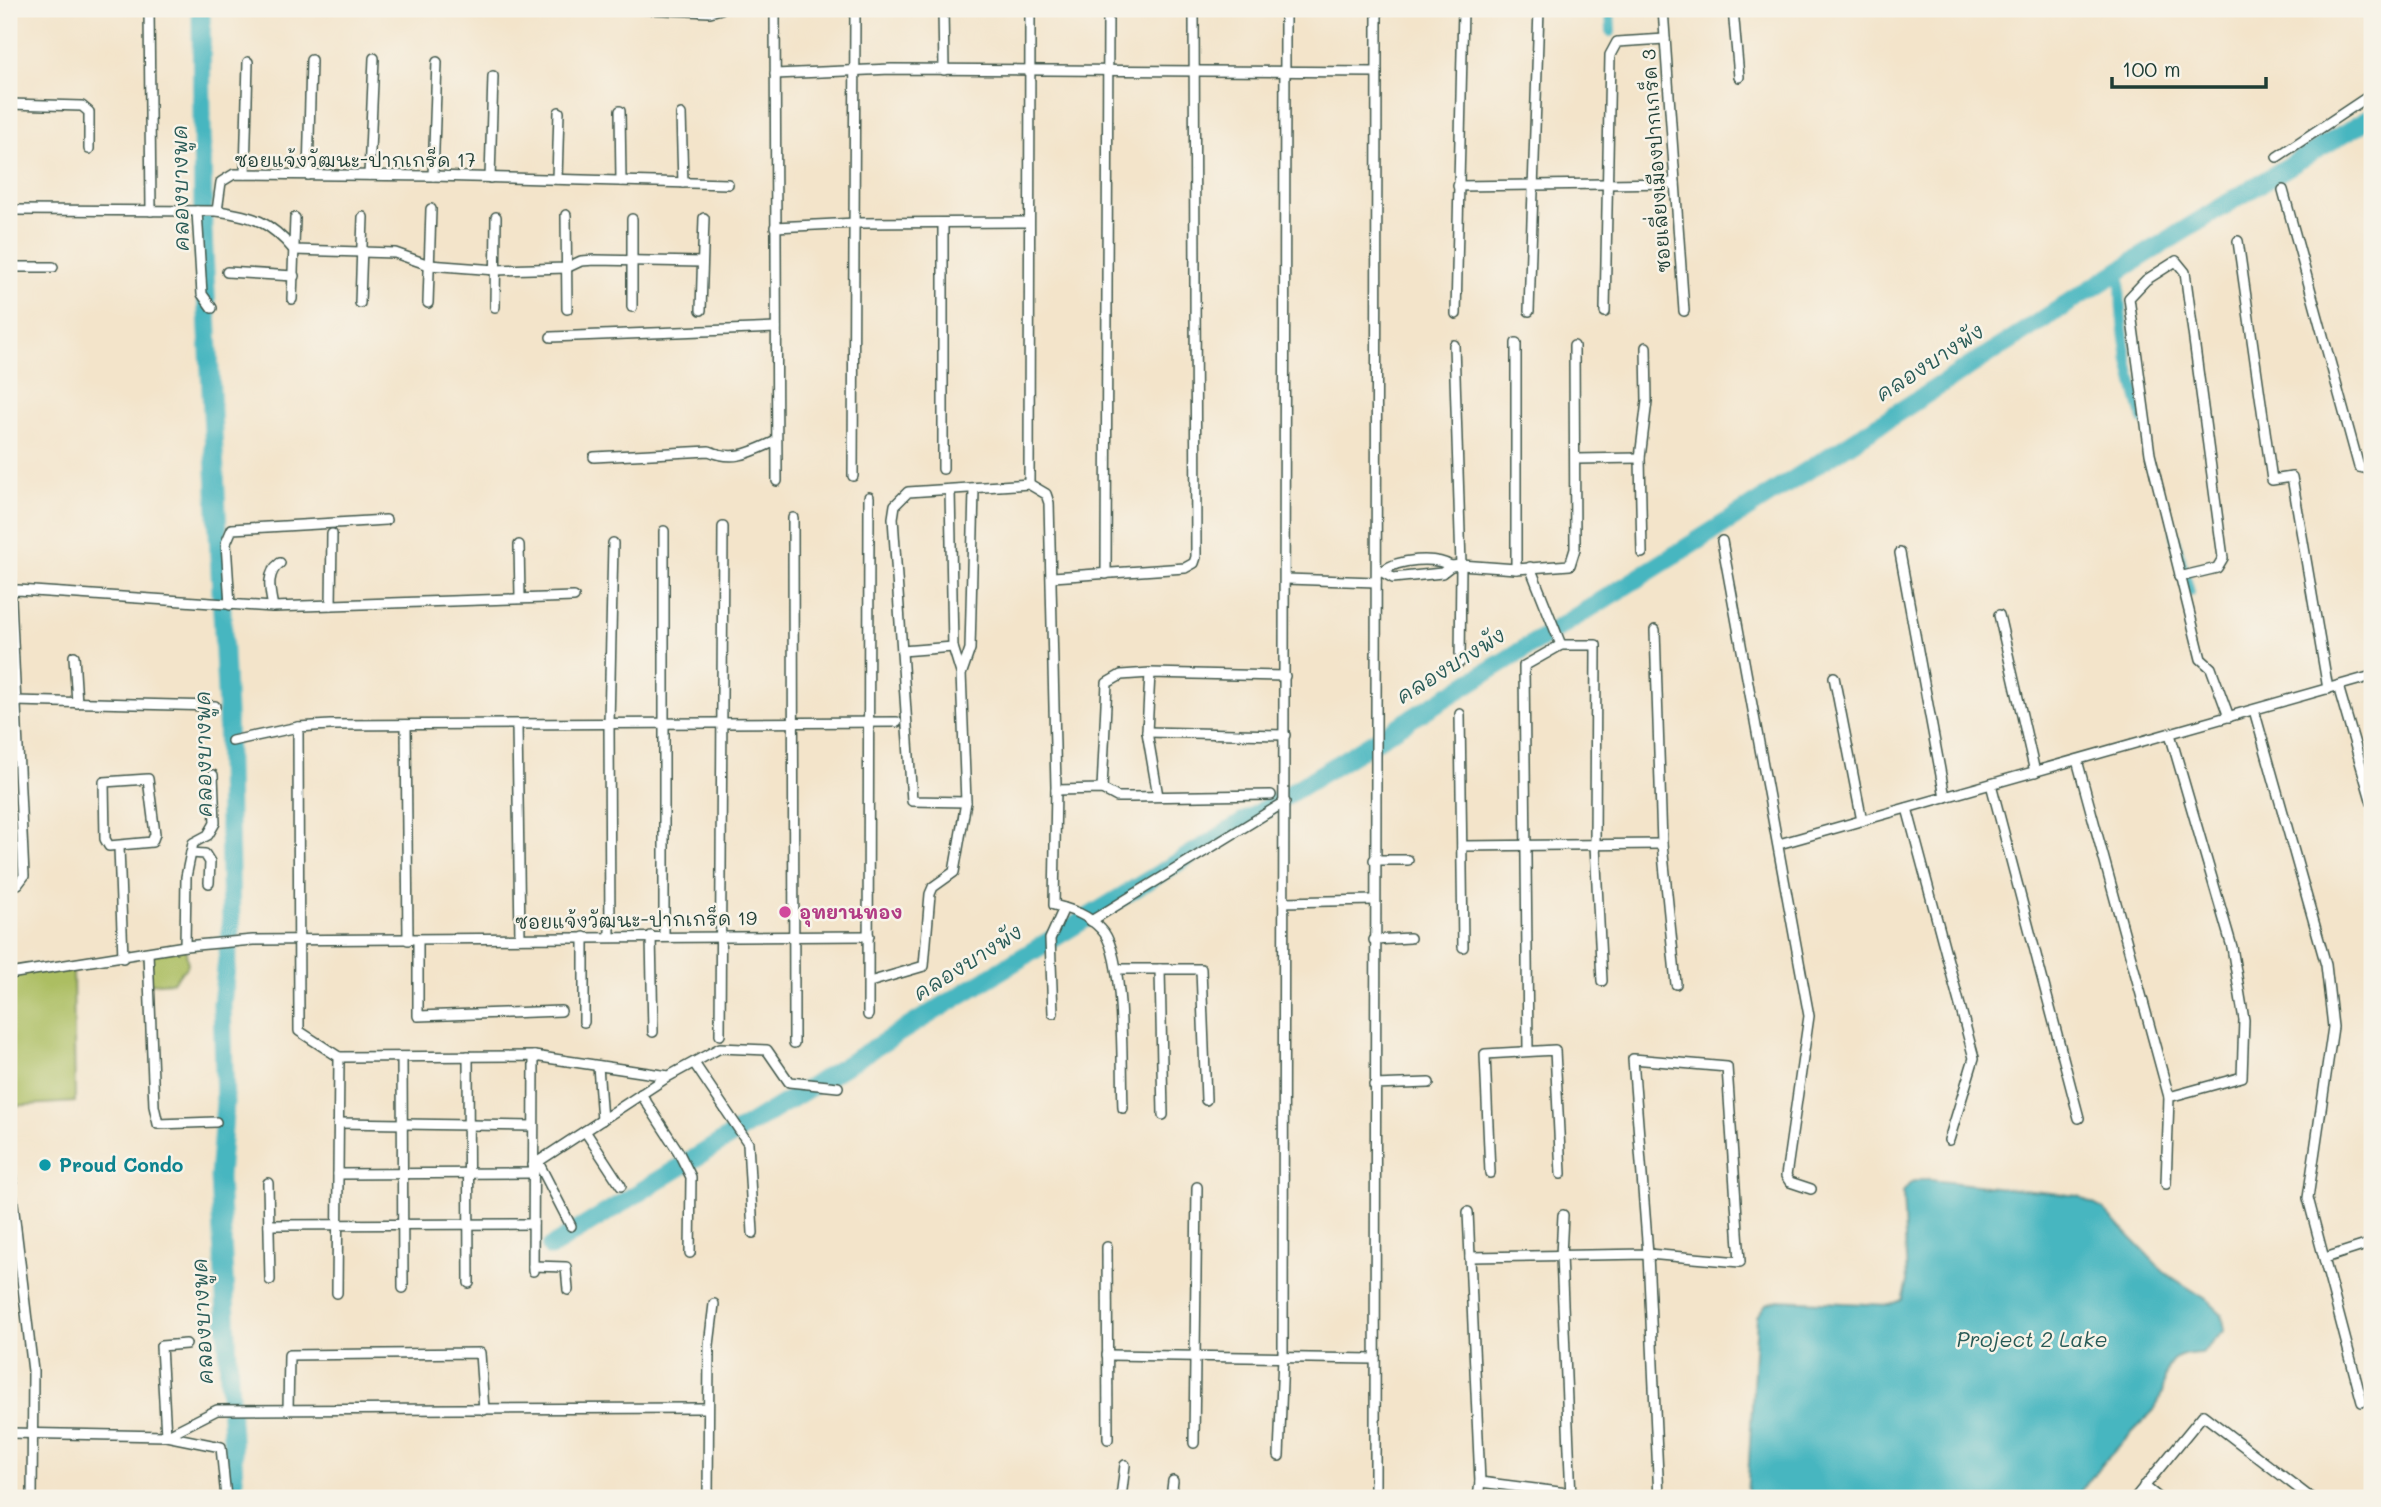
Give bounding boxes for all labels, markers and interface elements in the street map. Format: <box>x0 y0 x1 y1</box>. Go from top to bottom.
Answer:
scale bar <box>2112 46 2266 90</box>
street label: ซอยเลี่ยงเมืองปากเกร็ด 3 <box>1630 48 1676 274</box>
text: 100 m <box>2122 55 2181 82</box>
water label: คลองบางพูด <box>165 125 199 251</box>
street label: ซอยแจ้งวัฒนะ-ปากเกร็ด 17 <box>234 146 476 172</box>
water label: คลองบางพัง <box>1870 317 1988 407</box>
water label: คลองบางพัง <box>1391 621 1510 709</box>
water label: คลองบางพูด <box>188 691 222 817</box>
place label: อุทยานทอง <box>799 899 902 927</box>
street label: ซอยแจ้งวัฒนะ-ปากเกร็ด 19 <box>515 904 757 934</box>
marker: อุทยานทอง <box>777 904 793 920</box>
water label: คลองบางพัง <box>908 918 1027 1006</box>
place label: Proud Condo <box>59 1152 183 1177</box>
marker: Proud Condo <box>37 1157 53 1173</box>
water label: คลองบางพูด <box>185 1257 223 1385</box>
water label: Project 2 Lake <box>1957 1325 2107 1352</box>

